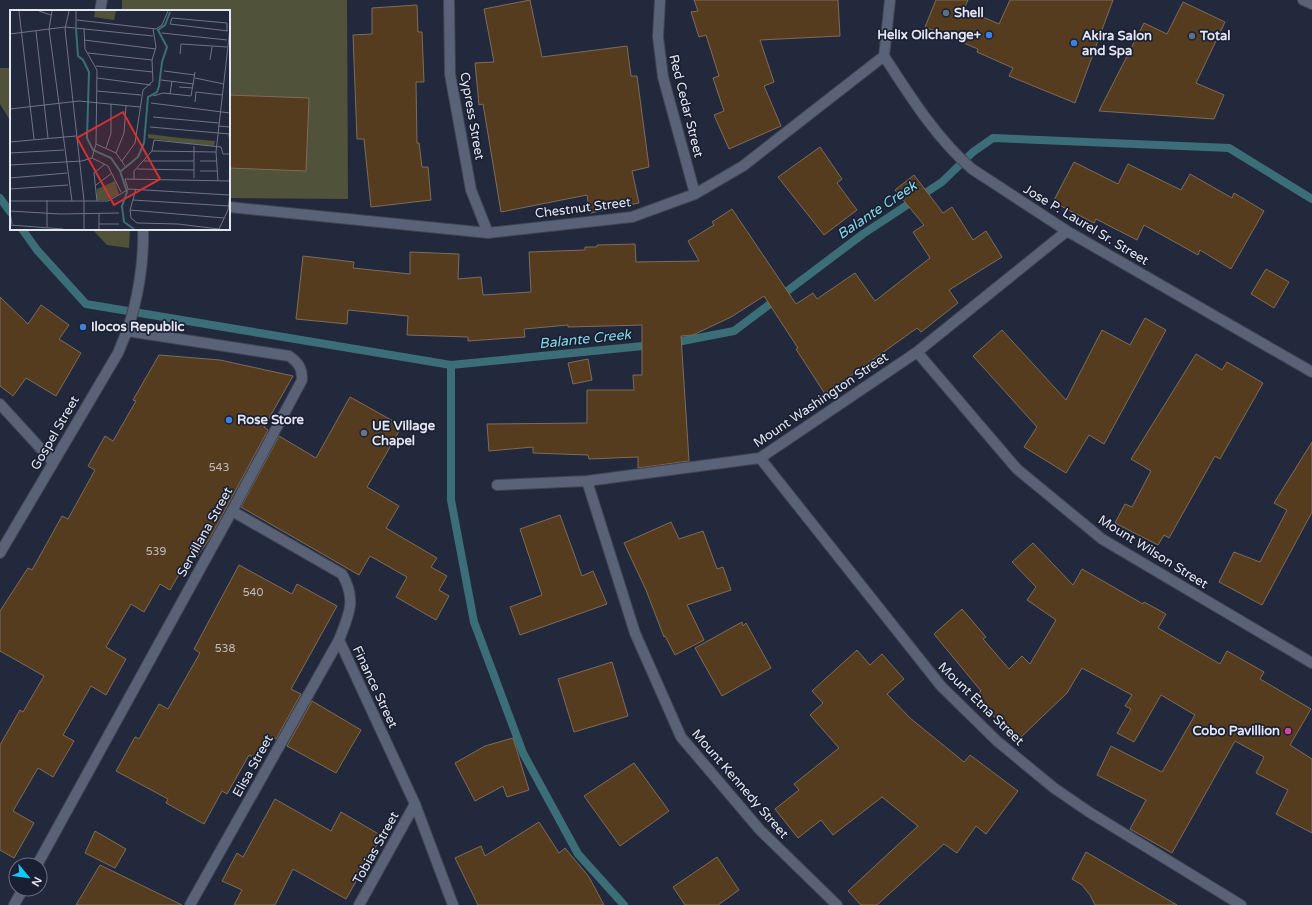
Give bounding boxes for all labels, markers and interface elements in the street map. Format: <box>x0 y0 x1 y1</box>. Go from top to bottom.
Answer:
place label: Shell <box>954 5 984 21</box>
marker: Shell <box>941 8 951 18</box>
inset map <box>10 10 230 230</box>
place label: Helix Oilchange+ <box>877 27 982 43</box>
place label: Akira Salon and Spa <box>1082 28 1152 59</box>
place label: Total <box>1199 28 1230 44</box>
marker: Helix Oilchange+ <box>984 30 994 40</box>
marker: Total <box>1187 31 1197 41</box>
marker: Akira Salon and Spa <box>1069 38 1079 48</box>
street label: Red Cedar Street <box>665 53 707 159</box>
street label: Cypress Street <box>456 71 488 161</box>
water label: Balante Creek <box>834 176 921 243</box>
street label: Jose P. Laurel Sr. Street <box>1020 181 1152 269</box>
street label: Chestnut Street <box>534 194 632 222</box>
place label: Ilocos Republic <box>91 319 185 335</box>
marker: Ilocos Republic <box>78 322 88 332</box>
water label: Balante Creek <box>538 326 633 352</box>
street label: Mount Washington Street <box>751 349 891 451</box>
street label: Gospel Street <box>27 393 83 473</box>
place label: Rose Store <box>237 412 304 428</box>
marker: Rose Store <box>224 415 234 425</box>
place label: UE Village Chapel <box>372 418 436 449</box>
marker: UE Village Chapel <box>359 428 369 438</box>
house number: 543 <box>209 461 229 474</box>
street label: Servillana Street <box>174 484 236 580</box>
street label: Mount Wilson Street <box>1095 512 1211 592</box>
house number: 539 <box>146 545 166 558</box>
house number: 540 <box>243 586 263 599</box>
house number: 538 <box>215 642 235 655</box>
street label: Finance Street <box>349 643 401 731</box>
street label: Mount Etna Street <box>935 659 1027 749</box>
place label: Cobo Pavillion <box>1193 723 1280 739</box>
street label: Mount Kennedy Street <box>688 726 792 842</box>
marker: Cobo Pavillion <box>1283 726 1293 736</box>
street label: Elisa Street <box>229 732 277 800</box>
street label: Tobias Street <box>349 809 403 887</box>
north arrow <box>8 857 48 897</box>
text: N <box>28 875 44 889</box>

